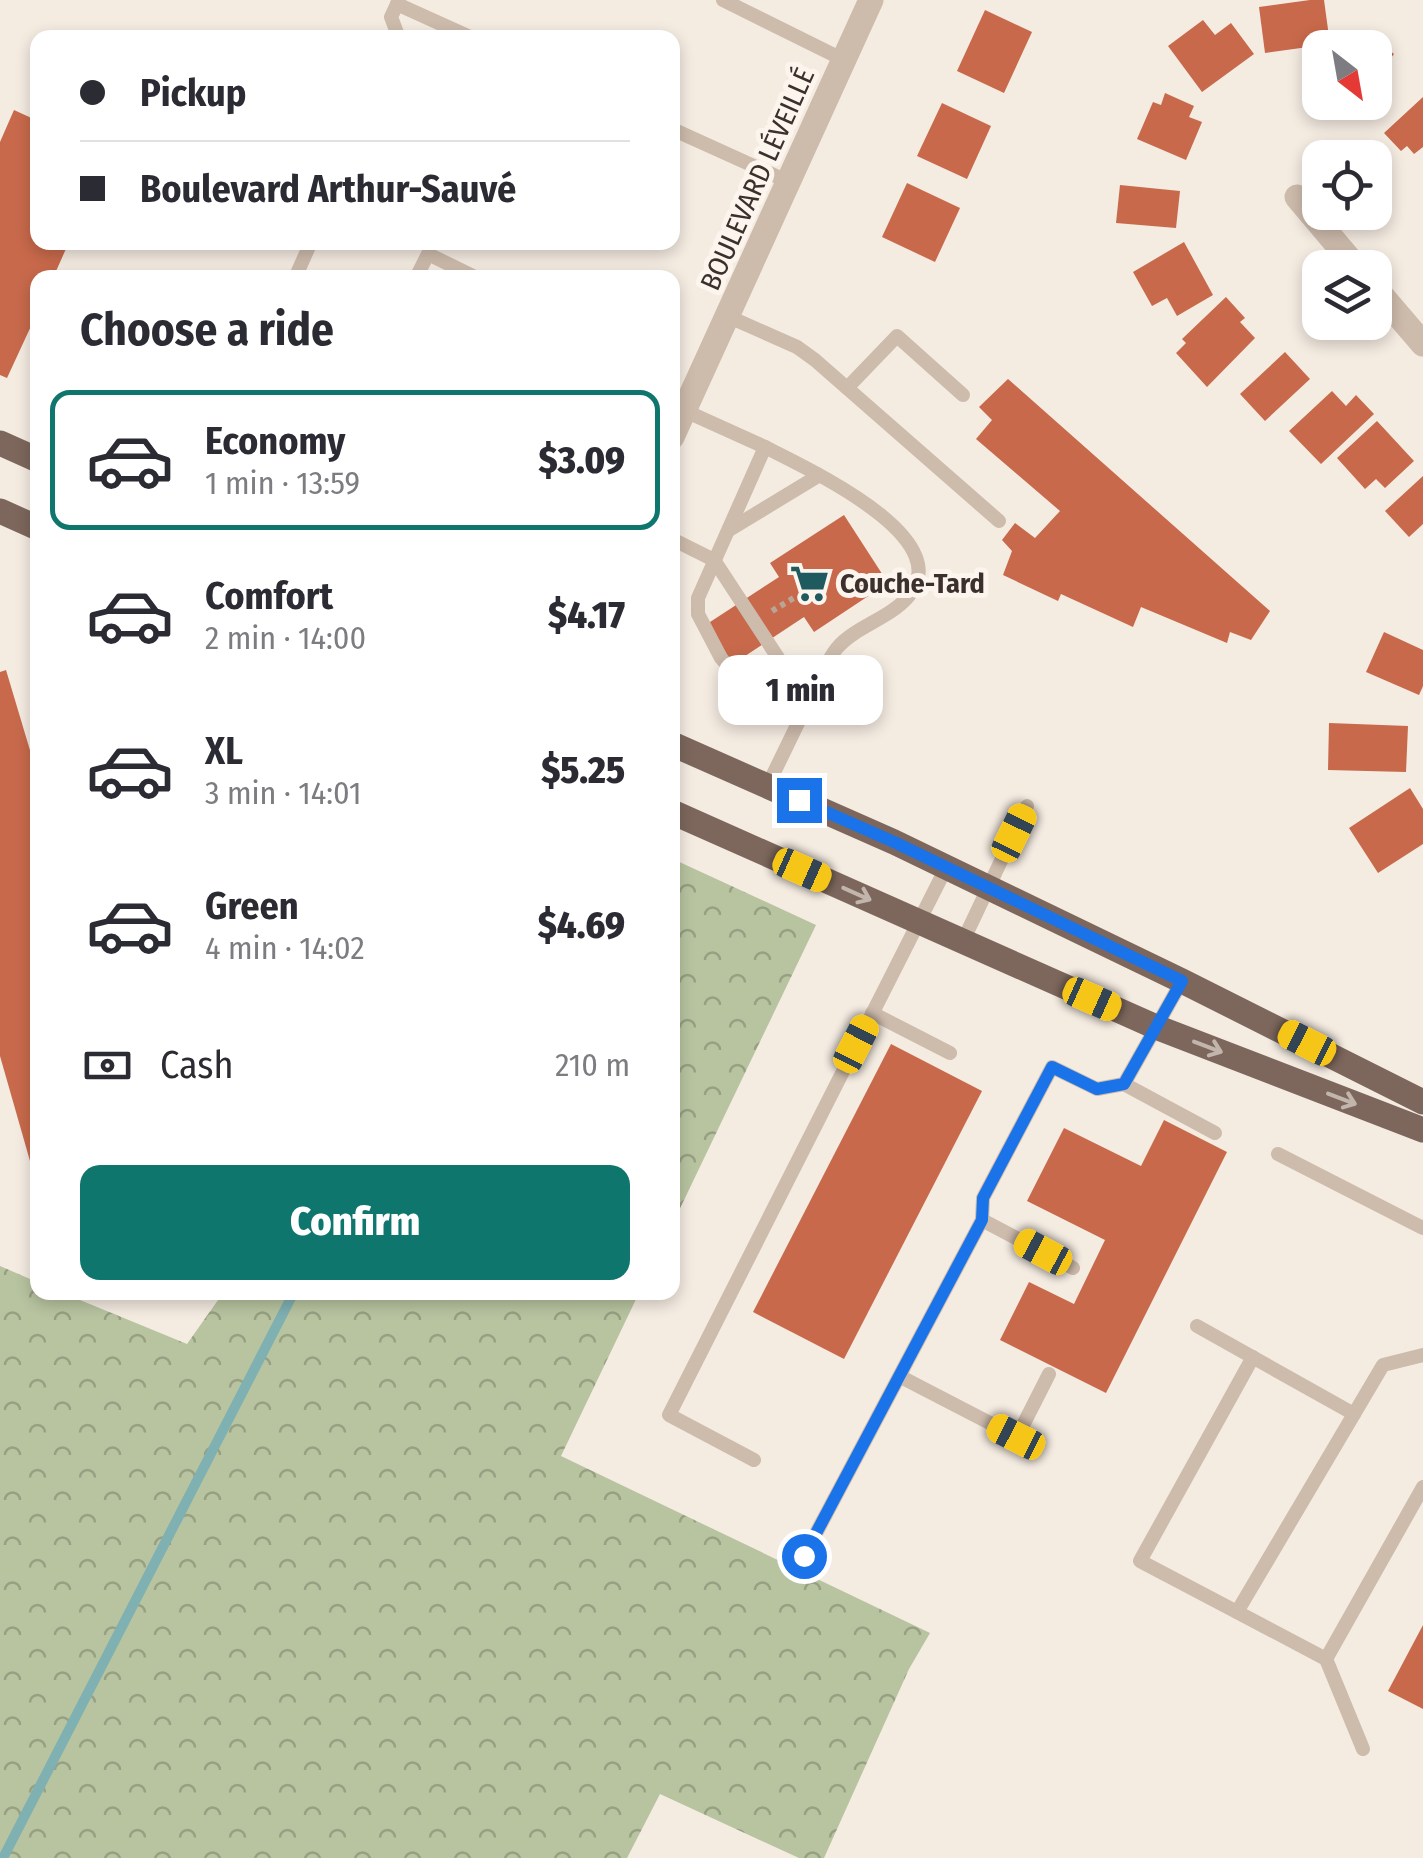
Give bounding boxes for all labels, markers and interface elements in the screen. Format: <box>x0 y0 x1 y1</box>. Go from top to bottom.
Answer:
north arrow <box>1302 30 1392 120</box>
map controls <box>1302 30 1392 340</box>
street label: BOULEVARD LÉVEILLÉ <box>694 63 821 295</box>
text: Pickup <box>140 70 246 116</box>
button: locate <box>1302 140 1392 230</box>
text: Boulevard Arthur-Sauvé <box>140 166 516 212</box>
button: layers <box>1302 250 1392 340</box>
text: Choose a ride <box>80 303 334 357</box>
icon: car <box>85 415 175 505</box>
text: Economy <box>205 418 345 464</box>
text: $3.09 <box>539 437 625 483</box>
text: 1 min · 13:59 <box>205 464 360 502</box>
supermarket icon: Couche-Tard <box>789 562 831 604</box>
place label: Couche-Tard <box>840 567 985 600</box>
icon: car <box>85 570 175 660</box>
text: Comfort <box>205 573 333 619</box>
text: $4.17 <box>548 592 625 638</box>
text: 2 min · 14:00 <box>205 619 366 657</box>
callout: 1 min <box>716 655 882 725</box>
text: 1 min <box>766 671 835 709</box>
icon: car <box>85 725 175 815</box>
text: XL <box>205 728 243 774</box>
text: $5.25 <box>541 747 625 793</box>
text: 3 min · 14:01 <box>205 774 361 812</box>
route end <box>777 778 822 823</box>
car <box>987 799 1041 867</box>
car <box>768 844 836 896</box>
icon: car <box>85 880 175 970</box>
text: Green <box>205 883 299 929</box>
one-way arrow <box>841 886 871 905</box>
text: $4.69 <box>538 902 625 948</box>
text: 4 min · 14:02 <box>205 929 365 967</box>
car <box>1058 973 1126 1025</box>
car <box>829 1010 883 1078</box>
car <box>1273 1016 1341 1070</box>
icon: cash <box>80 1038 135 1093</box>
one-way arrow <box>1193 1040 1223 1058</box>
text: Cash <box>160 1042 234 1088</box>
text: 210 m <box>555 1046 630 1084</box>
one-way arrow <box>1326 1091 1356 1109</box>
button: Confirm <box>80 1165 630 1280</box>
car <box>1009 1225 1077 1279</box>
car <box>982 1410 1050 1464</box>
route start <box>782 1534 827 1579</box>

